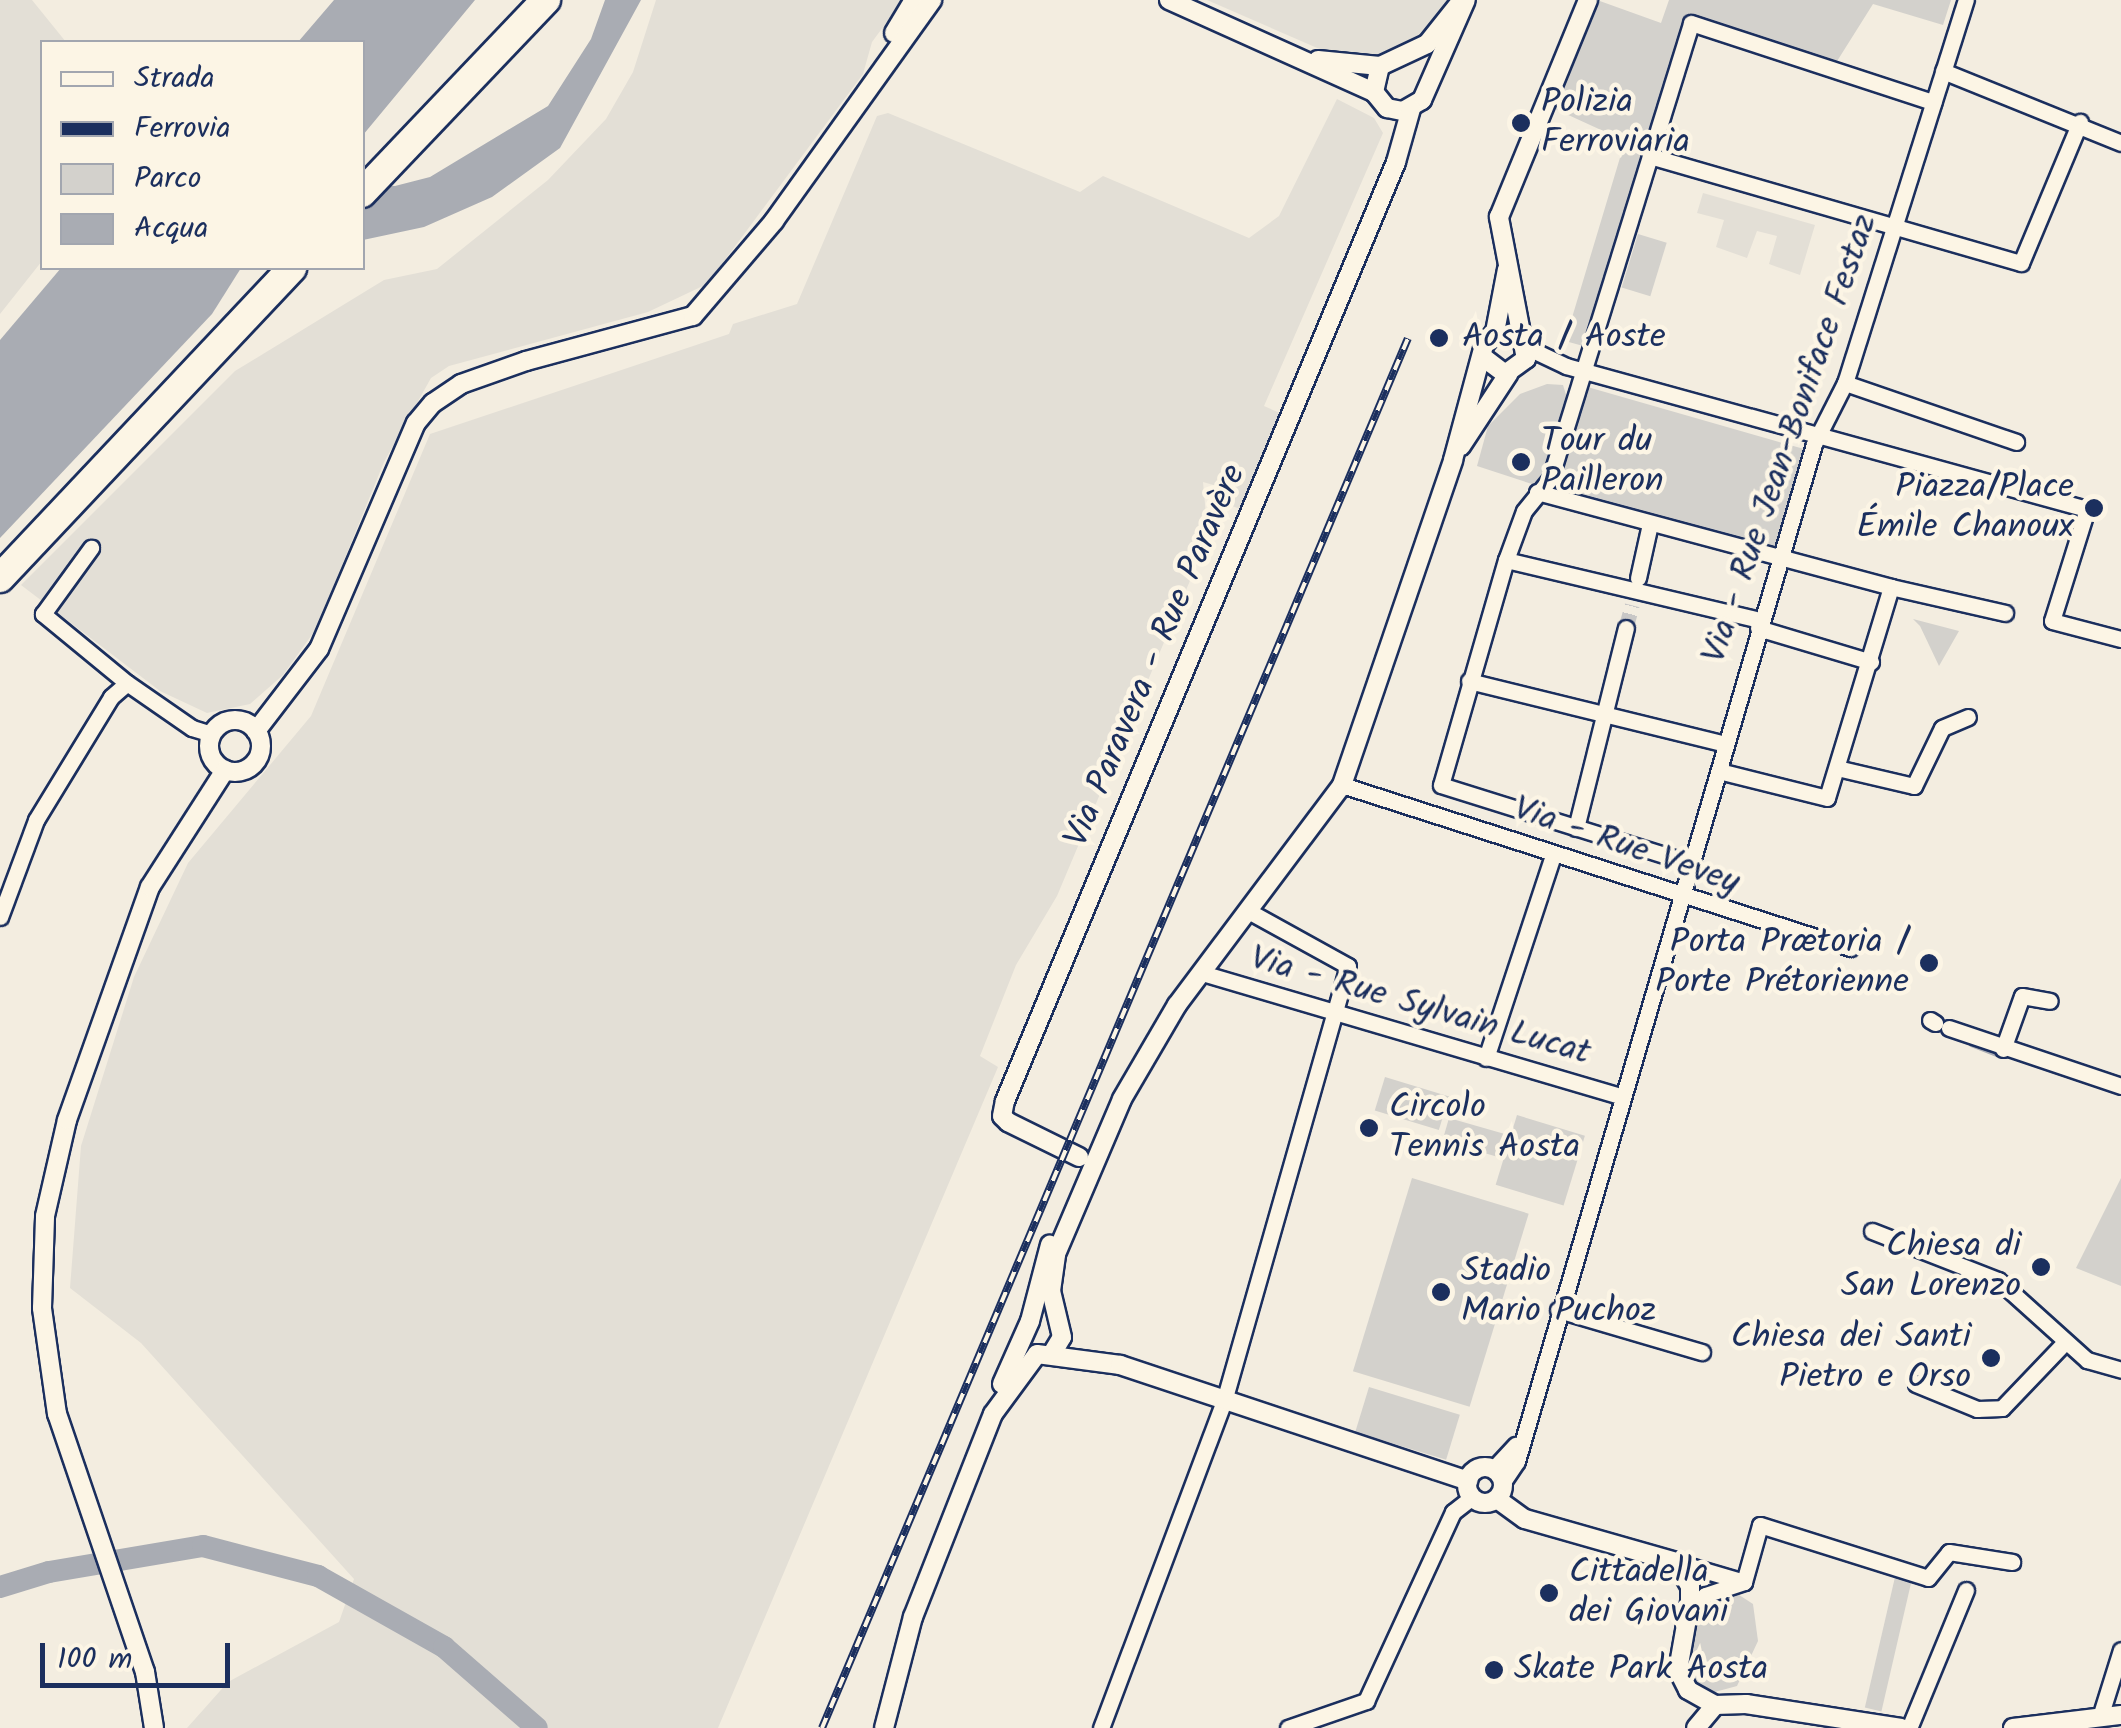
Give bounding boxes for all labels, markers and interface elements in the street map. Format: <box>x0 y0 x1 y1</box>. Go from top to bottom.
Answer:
legend <box>40 40 365 270</box>
text: Strada <box>134 55 215 103</box>
place label: Polizia Ferroviaria <box>1541 82 1690 164</box>
text: Ferrovia <box>134 105 231 153</box>
marker: Polizia Ferroviaria <box>1510 112 1532 134</box>
text: Parco <box>134 155 201 203</box>
text: Acqua <box>134 205 208 253</box>
street label: Via - Rue Jean-Boniface Festaz <box>1694 209 1888 669</box>
place label: Aosta / Aoste <box>1462 317 1666 359</box>
marker: Aosta / Aoste <box>1426 325 1452 351</box>
place label: Tour du Pailleron <box>1541 421 1664 503</box>
marker: Tour du Pailleron <box>1510 451 1532 473</box>
street label: Via Paravera - Rue Paravère <box>1056 458 1256 854</box>
place label: Piazza/Place Émile Chanoux <box>1857 467 2074 549</box>
marker: Piazza/Place Émile Chanoux <box>2083 497 2105 519</box>
street label: Via - Rue Vevey <box>1508 789 1744 905</box>
place label: Porta Prætoria / Porte Prétorienne <box>1655 922 1909 1004</box>
street label: Via - Rue Sylvain Lucat <box>1245 938 1595 1076</box>
marker: Porta Prætoria / Porte Prétorienne <box>1918 952 1940 974</box>
place label: Circolo Tennis Aosta <box>1389 1087 1580 1169</box>
marker: Circolo Tennis Aosta <box>1358 1117 1380 1139</box>
place label: Chiesa di San Lorenzo <box>1841 1226 2021 1308</box>
place label: Stadio Mario Puchoz <box>1461 1251 1656 1333</box>
marker: Chiesa di San Lorenzo <box>2030 1256 2052 1278</box>
marker: Stadio Mario Puchoz <box>1430 1281 1452 1303</box>
place label: Chiesa dei Santi Pietro e Orso <box>1731 1317 1971 1399</box>
marker: Chiesa dei Santi Pietro e Orso <box>1980 1347 2002 1369</box>
place label: Cittadella dei Giovani <box>1569 1552 1728 1634</box>
marker: Cittadella dei Giovani <box>1538 1582 1560 1604</box>
scale bar <box>45 1623 235 1685</box>
text: 100 m <box>57 1636 132 1684</box>
place label: Skate Park Aosta <box>1514 1649 1768 1691</box>
marker: Skate Park Aosta <box>1483 1659 1505 1681</box>

